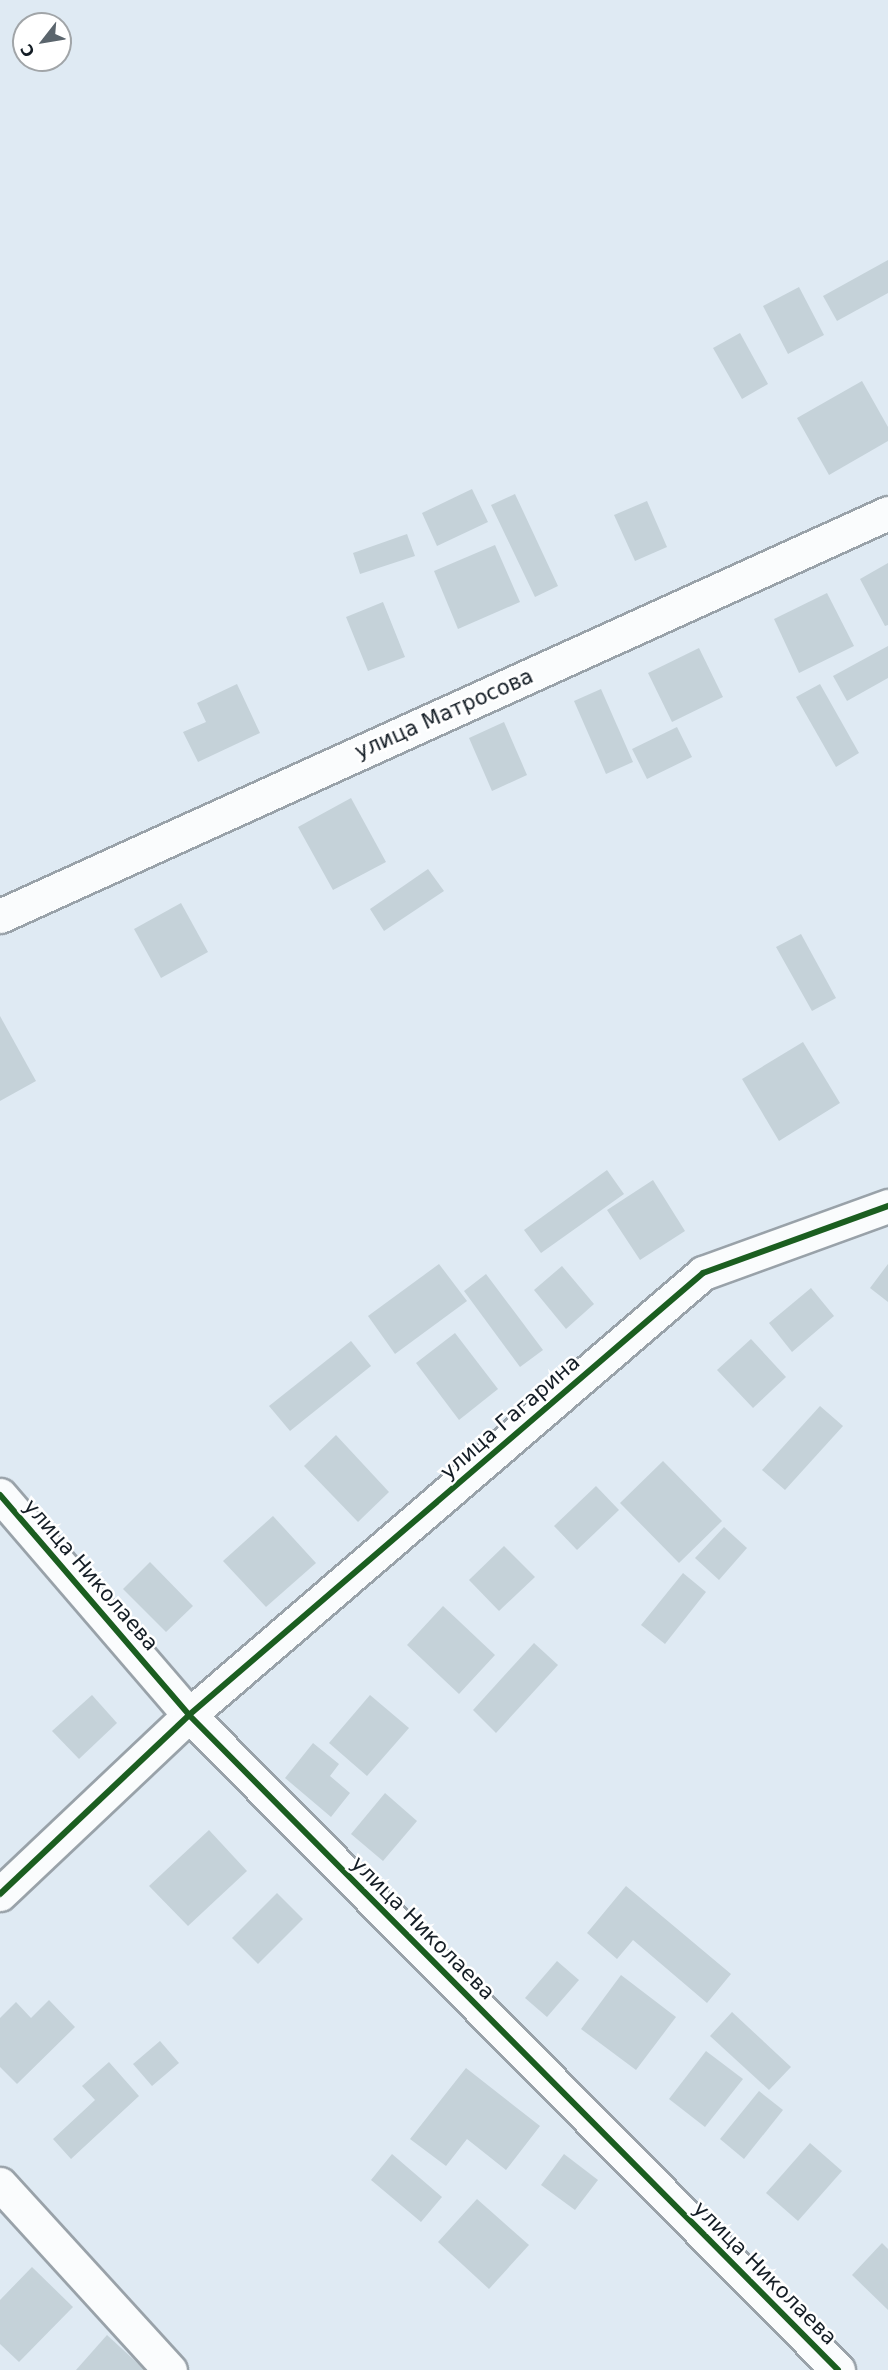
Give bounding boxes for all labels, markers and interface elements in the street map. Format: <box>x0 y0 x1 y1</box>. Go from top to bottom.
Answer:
north arrow <box>12 12 72 72</box>
text: С <box>17 41 39 60</box>
street label: улица Матросова <box>351 663 537 765</box>
street label: улица Гагарина <box>435 1350 585 1484</box>
street label: улица Николаева <box>18 1494 164 1656</box>
street label: улица Николаева <box>346 1851 500 2005</box>
street label: улица Николаева <box>688 2196 842 2350</box>

